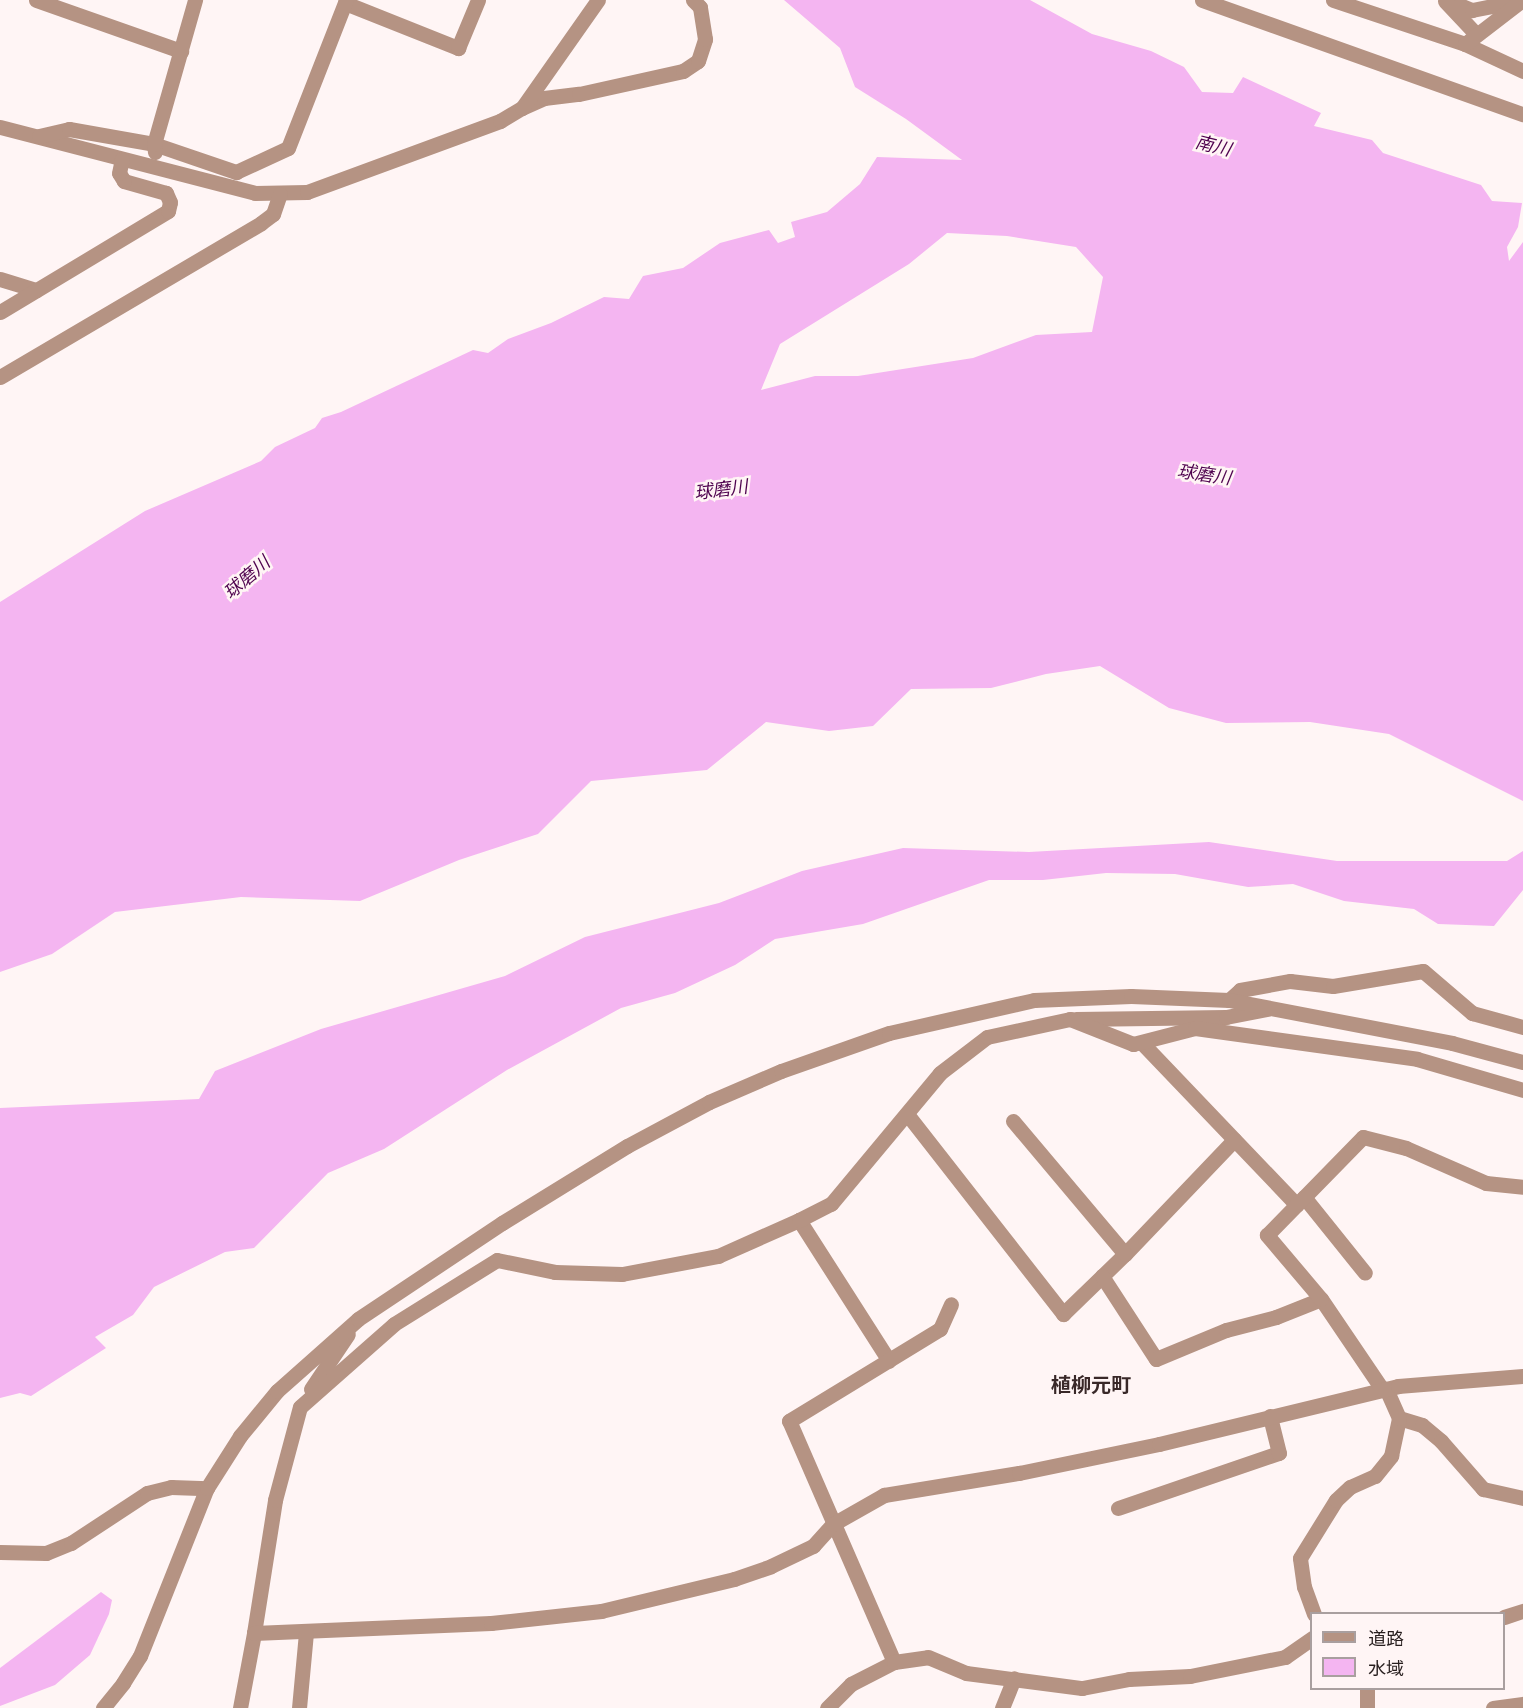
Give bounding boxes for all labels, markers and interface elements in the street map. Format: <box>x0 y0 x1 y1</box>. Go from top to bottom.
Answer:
water label: 南川 <box>1193 131 1233 161</box>
water label: 球磨川 <box>1176 461 1232 489</box>
water label: 球磨川 <box>693 476 749 504</box>
water label: 球磨川 <box>220 552 274 604</box>
district label: 植柳元町 <box>1051 1373 1131 1397</box>
legend <box>1310 1612 1505 1690</box>
text: 道路 <box>1368 1628 1404 1650</box>
text: 水域 <box>1368 1658 1404 1680</box>

